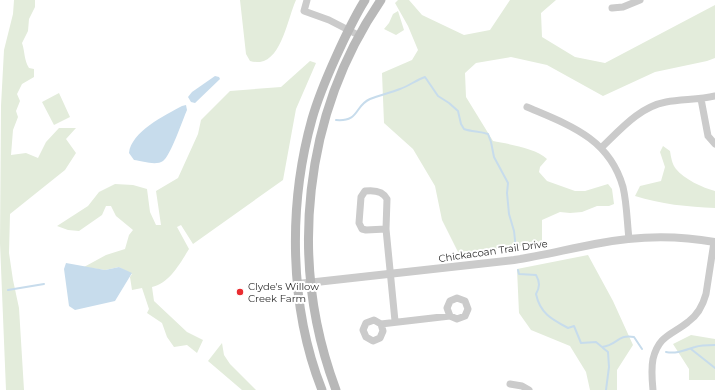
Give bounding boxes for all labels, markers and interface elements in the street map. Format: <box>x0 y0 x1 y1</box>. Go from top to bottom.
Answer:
street label: Chickacoan Trail Drive <box>438 237 548 265</box>
place label: Clyde's Willow Creek Farm <box>248 280 319 305</box>
marker: Clyde's Willow Creek Farm <box>235 287 245 297</box>

